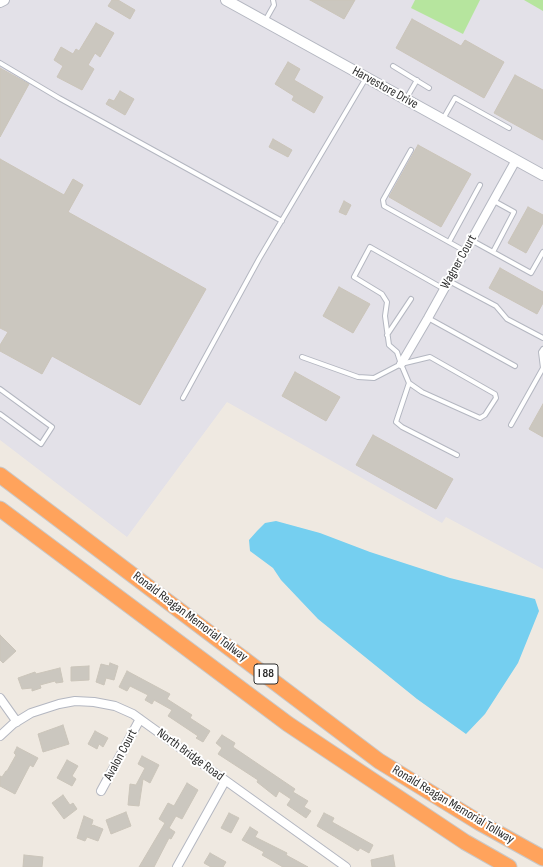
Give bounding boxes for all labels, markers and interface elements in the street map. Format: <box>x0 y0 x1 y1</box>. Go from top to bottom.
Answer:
street label: Harvestore Drive <box>349 63 421 113</box>
street label: Wagner Court <box>438 232 480 292</box>
street label: Ronald Reagan Memorial Tollway <box>130 569 250 665</box>
road number: I 88 <box>254 664 278 684</box>
street label: North Bridge Road <box>153 725 227 785</box>
street label: Avalon Court <box>101 727 141 783</box>
street label: Ronald Reagan Memorial Tollway <box>389 762 517 848</box>

